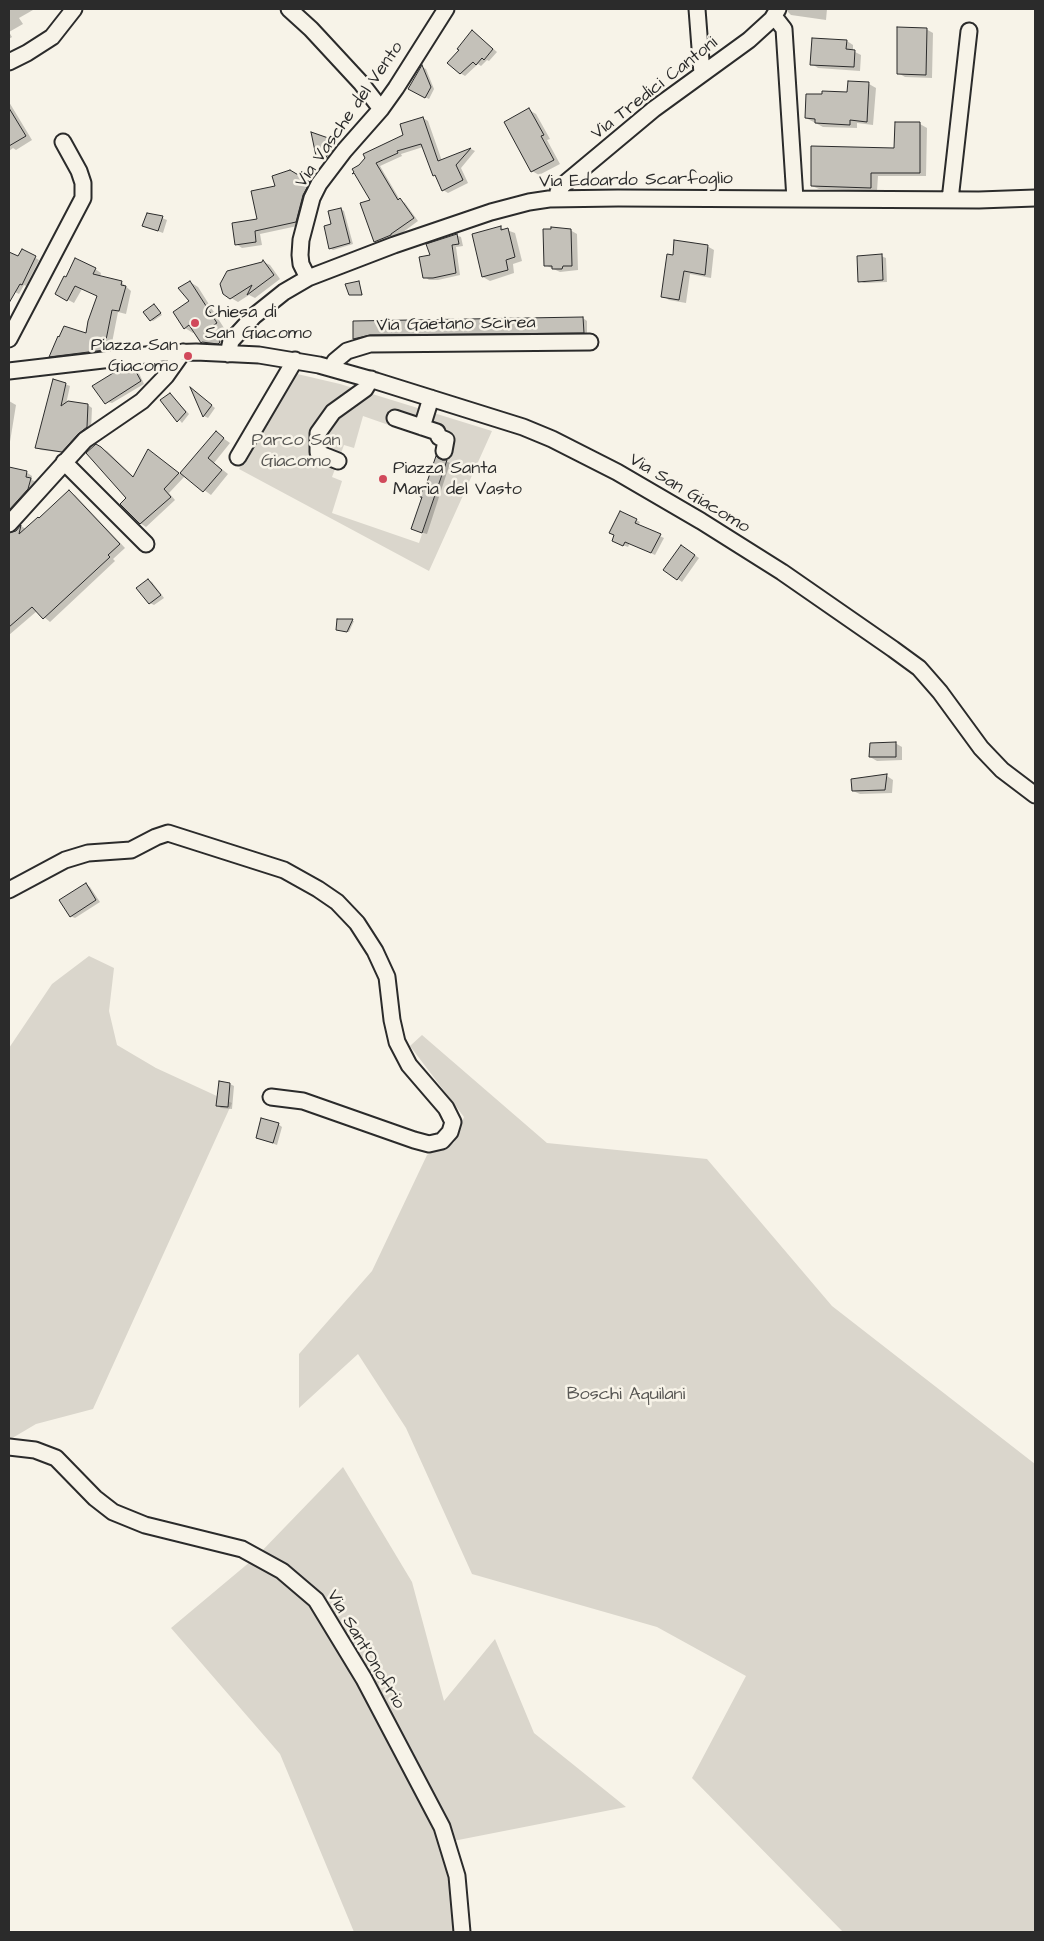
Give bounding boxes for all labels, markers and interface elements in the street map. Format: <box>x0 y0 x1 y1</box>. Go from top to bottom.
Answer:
street label: Via Tredici Cantoni <box>587 33 723 145</box>
street label: Via Vasche del Vento <box>291 38 409 192</box>
street label: Via Edoardo Scarfoglio <box>539 169 733 193</box>
place label: Chiesa di San Giacomo <box>205 302 312 344</box>
street label: Via Gaetano Scirea <box>376 313 536 337</box>
marker: Chiesa di San Giacomo <box>189 317 201 329</box>
place label: Piazza San Giacomo <box>91 335 178 378</box>
marker: Piazza San Giacomo <box>182 350 194 362</box>
park label: Parco San Giacomo <box>251 430 341 472</box>
street label: Via San Giacomo <box>625 449 753 539</box>
place label: Piazza Santa Maria del Vasto <box>393 458 522 500</box>
marker: Piazza Santa Maria del Vasto <box>377 473 389 485</box>
park label: Boschi Aquilani <box>567 1384 685 1406</box>
street label: Via Sant'Onofrio <box>321 1587 409 1713</box>

